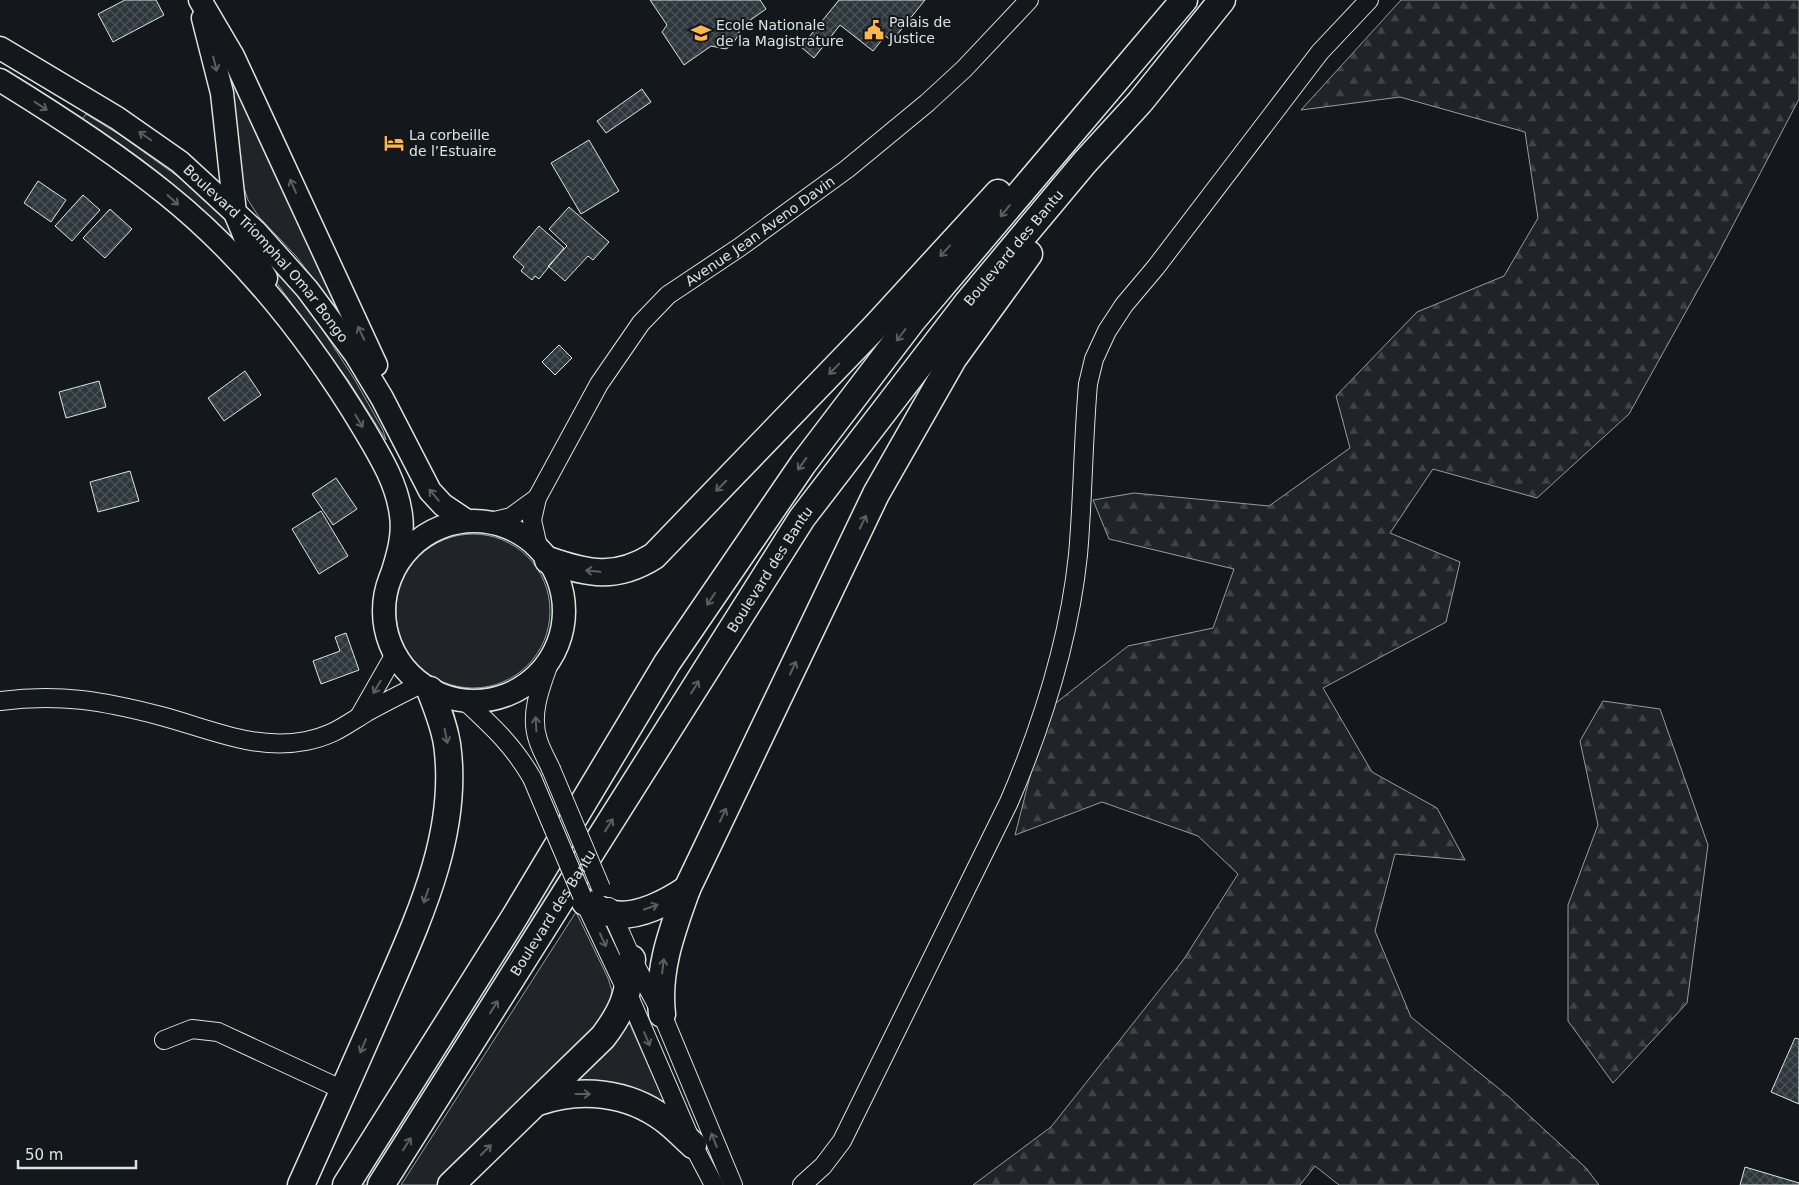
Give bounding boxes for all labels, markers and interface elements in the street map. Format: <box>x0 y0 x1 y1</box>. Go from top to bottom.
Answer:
place label: Palais de Justice <box>888 14 951 46</box>
place label: Ecole Nationale de la Magistrature <box>716 17 844 49</box>
public building icon: Palais de Justice <box>863 19 885 41</box>
school or university icon: Ecole Nationale de la Magistrature <box>690 22 712 44</box>
one-way arrow <box>211 56 220 72</box>
one-way arrow <box>33 102 47 112</box>
place label: La corbeille de l’Estuaire <box>409 127 496 159</box>
one-way arrow <box>138 131 152 141</box>
hotel icon: La corbeille de l’Estuaire <box>383 132 405 154</box>
street label: Boulevard Triomphal Omar Bongo <box>180 161 352 345</box>
street label: Avenue Jean Aveno Davin <box>682 173 838 289</box>
one-way arrow <box>288 179 297 194</box>
street label: Boulevard des Bantu <box>960 186 1066 309</box>
one-way arrow <box>167 194 180 206</box>
one-way arrow <box>1000 204 1011 217</box>
one-way arrow <box>939 244 951 257</box>
one-way arrow <box>356 326 366 341</box>
one-way arrow <box>896 328 906 342</box>
one-way arrow <box>828 363 840 376</box>
one-way arrow <box>354 413 364 427</box>
one-way arrow <box>797 457 808 471</box>
one-way arrow <box>715 480 727 492</box>
one-way arrow <box>429 489 440 502</box>
street label: Boulevard des Bantu <box>724 503 816 635</box>
one-way arrow <box>858 515 868 530</box>
one-way arrow <box>585 566 601 575</box>
one-way arrow <box>706 591 716 605</box>
one-way arrow <box>788 661 798 676</box>
one-way arrow <box>371 679 381 693</box>
one-way arrow <box>691 681 701 695</box>
one-way arrow <box>531 716 540 732</box>
one-way arrow <box>441 728 451 744</box>
one-way arrow <box>718 808 728 823</box>
one-way arrow <box>603 818 614 832</box>
street label: Boulevard des Bantu <box>507 847 599 979</box>
one-way arrow <box>421 888 431 904</box>
one-way arrow <box>643 902 659 911</box>
one-way arrow <box>599 932 608 947</box>
one-way arrow <box>658 958 668 974</box>
one-way arrow <box>489 1000 500 1014</box>
one-way arrow <box>643 1031 653 1046</box>
one-way arrow <box>358 1038 368 1053</box>
one-way arrow <box>574 1089 590 1099</box>
one-way arrow <box>709 1133 719 1148</box>
one-way arrow <box>402 1137 412 1151</box>
scale bar <box>18 1138 135 1170</box>
one-way arrow <box>479 1144 492 1156</box>
text: 50 m <box>25 1146 63 1164</box>

